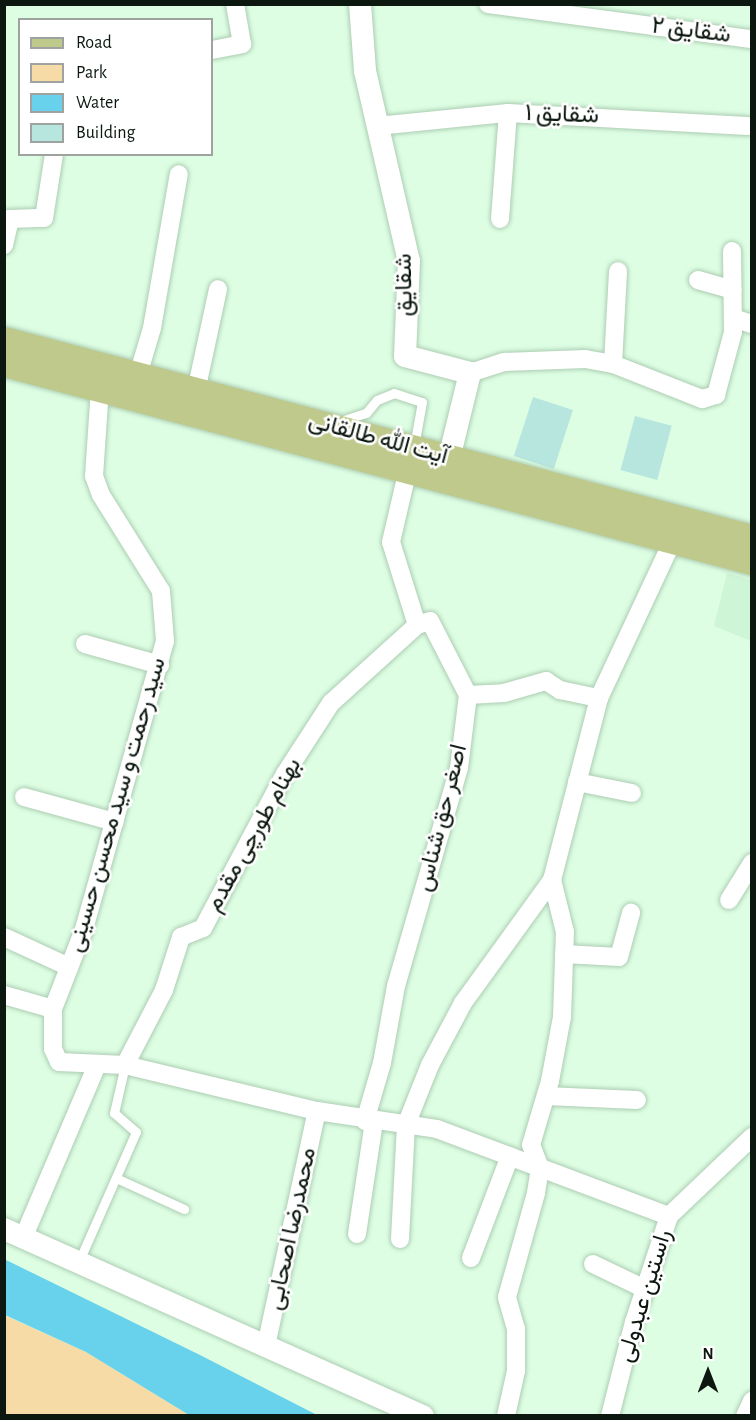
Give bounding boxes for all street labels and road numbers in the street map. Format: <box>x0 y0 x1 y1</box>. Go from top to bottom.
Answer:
street label: شقایق ۲ <box>650 12 732 50</box>
street label: شقایق ۱ <box>525 99 599 131</box>
street label: شقایق <box>390 253 420 317</box>
street label: آیت الله طالقانی <box>305 407 451 471</box>
street label: سید رحمت و سید محسن حسینی <box>61 654 173 956</box>
street label: اصغر حق شناس <box>410 741 474 895</box>
street label: بهنام طورچی مقدم <box>200 753 308 917</box>
street label: محمدرضا اصحابی <box>261 1145 323 1313</box>
street label: راستین عبدولی <box>611 1226 679 1366</box>

